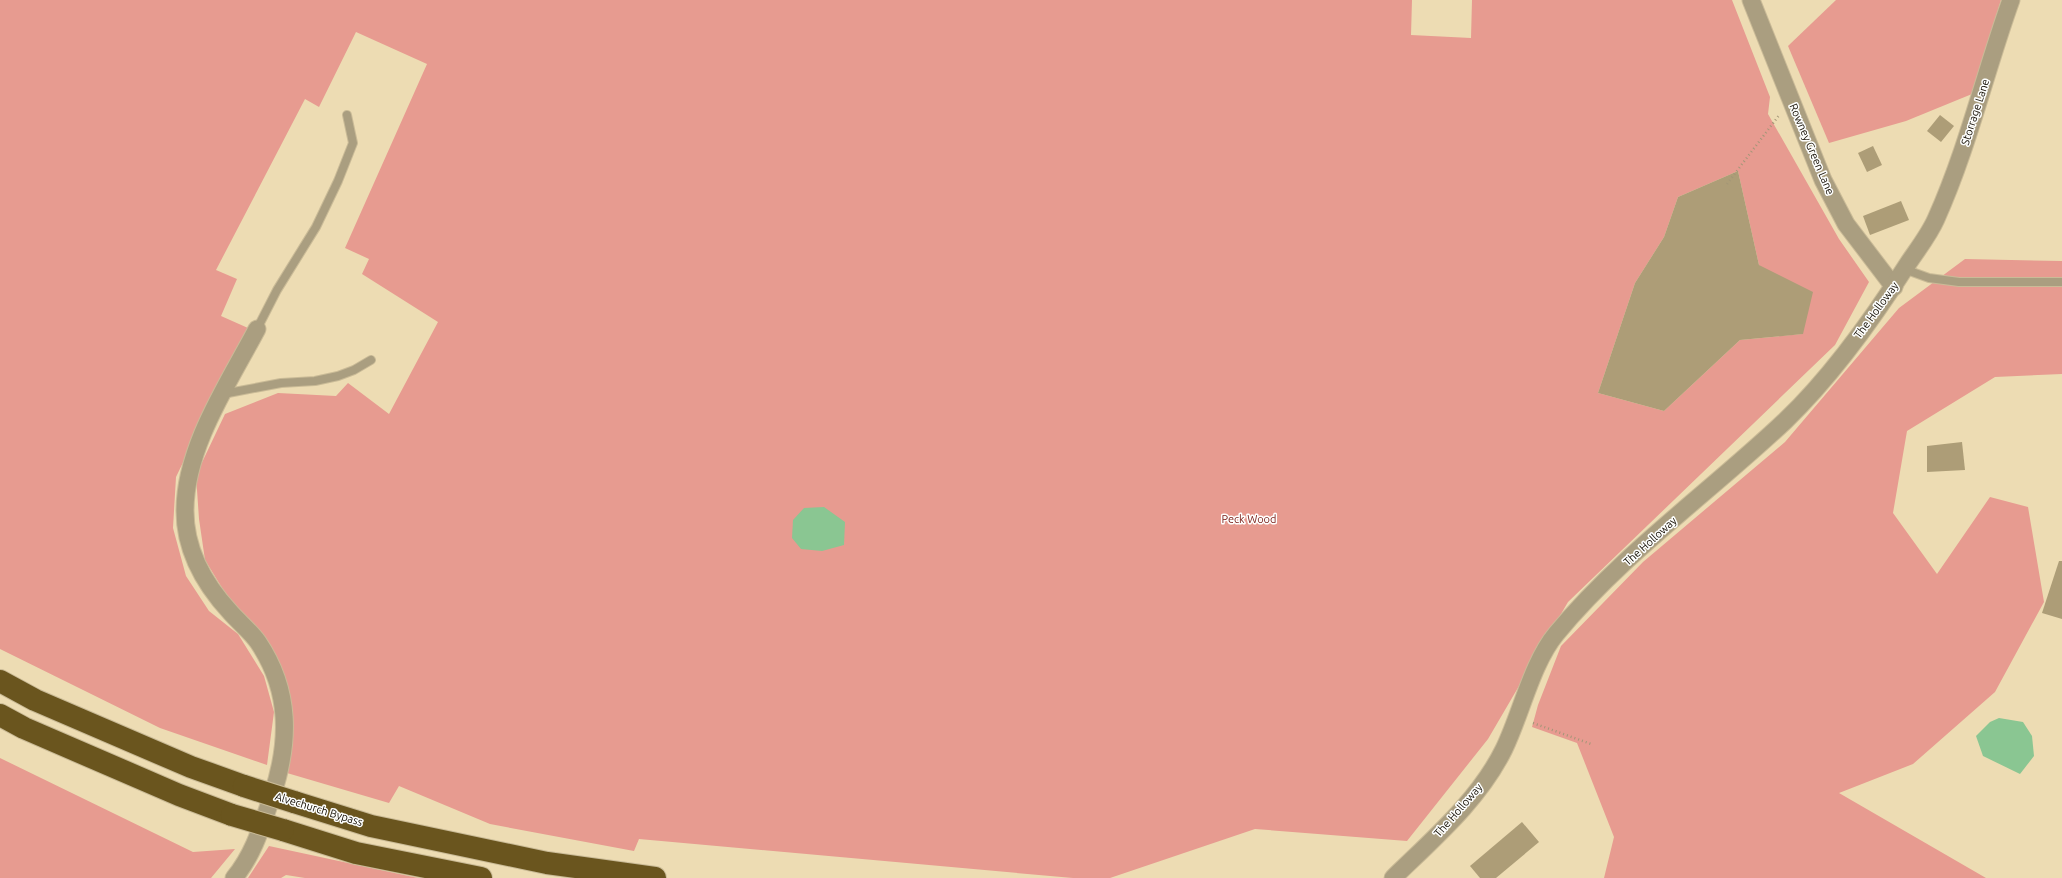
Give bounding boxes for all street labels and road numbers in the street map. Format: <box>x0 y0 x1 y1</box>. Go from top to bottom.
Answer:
street label: Storrage Lane <box>1959 77 1991 147</box>
street label: Rowney Green Lane <box>1787 102 1837 196</box>
street label: The Holloway <box>1852 279 1901 341</box>
street label: The Holloway <box>1621 514 1679 568</box>
street label: The Holloway <box>1432 780 1485 839</box>
street label: Alvechurch Bypass <box>274 790 365 828</box>

